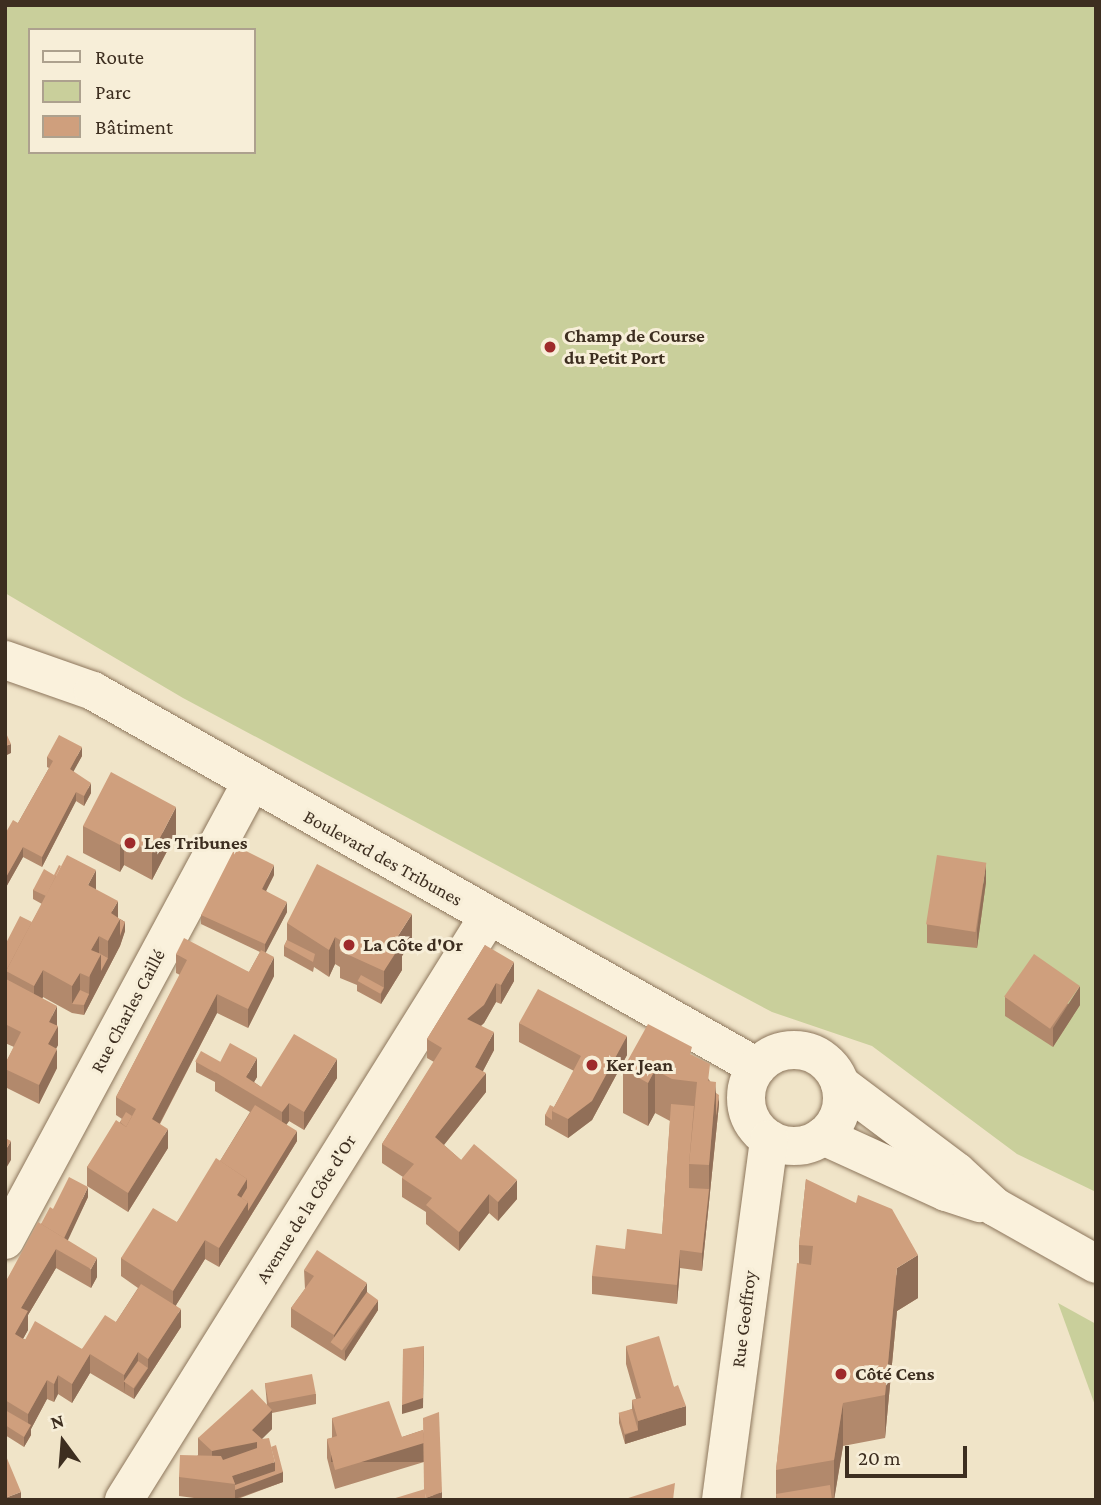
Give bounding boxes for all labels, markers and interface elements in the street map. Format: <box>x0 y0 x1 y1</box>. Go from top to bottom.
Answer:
legend <box>28 28 256 154</box>
text: Route <box>95 45 144 69</box>
text: Parc <box>95 80 131 104</box>
text: Bâtiment <box>95 115 173 139</box>
place label: Champ de Course du Petit Port <box>564 325 705 369</box>
marker: Champ de Course du Petit Port <box>542 339 558 355</box>
street label: Boulevard des Tribunes <box>300 805 466 911</box>
place label: Les Tribunes <box>144 832 248 854</box>
marker: Les Tribunes <box>122 835 138 851</box>
place label: La Côte d'Or <box>363 934 463 956</box>
marker: La Côte d'Or <box>341 937 357 953</box>
street label: Rue Charles Caillé <box>86 945 170 1077</box>
place label: Ker Jean <box>606 1054 673 1076</box>
marker: Ker Jean <box>584 1057 600 1073</box>
street label: Avenue de la Côte d'Or <box>251 1130 361 1288</box>
street label: Rue Geoffroy <box>727 1269 761 1369</box>
place label: Côté Cens <box>855 1363 934 1385</box>
marker: Côté Cens <box>833 1366 849 1382</box>
north arrow <box>28 1407 98 1477</box>
text: N <box>48 1409 66 1433</box>
scale bar <box>849 1432 972 1476</box>
text: 20 m <box>858 1446 901 1470</box>

